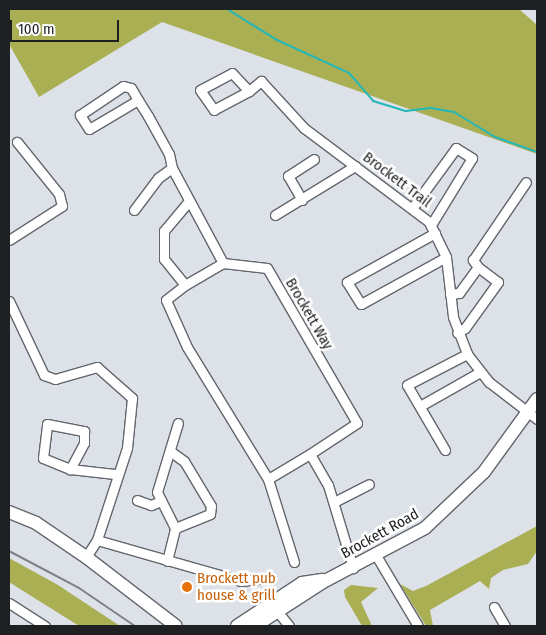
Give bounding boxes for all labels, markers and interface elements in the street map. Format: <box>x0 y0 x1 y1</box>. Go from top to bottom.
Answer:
scale bar <box>12 10 121 42</box>
text: 100 m <box>18 20 55 38</box>
street label: Brockett Trail <box>359 148 435 212</box>
street label: Brockett Way <box>281 275 337 353</box>
street label: Brockett Road <box>338 505 422 563</box>
place label: Brockett pub house & grill <box>197 569 276 604</box>
marker: Brockett pub house & grill <box>181 581 193 593</box>

